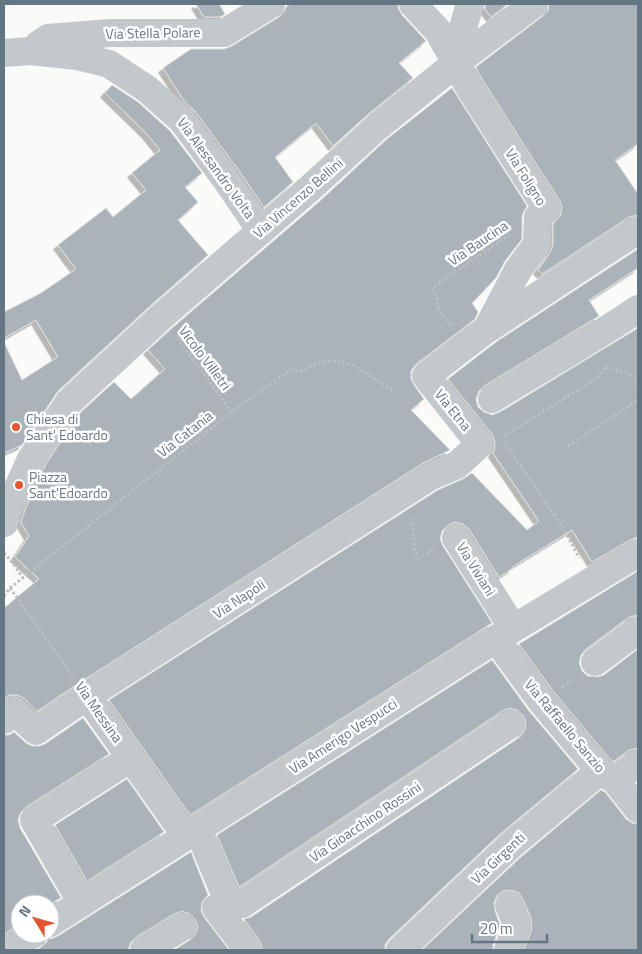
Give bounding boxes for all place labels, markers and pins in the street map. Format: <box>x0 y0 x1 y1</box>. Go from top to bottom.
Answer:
place label: Chiesa di Sant' Edoardo <box>26 408 108 445</box>
marker: Chiesa di Sant' Edoardo <box>10 421 22 433</box>
place label: Piazza Sant'Edoardo <box>29 466 108 503</box>
marker: Piazza Sant'Edoardo <box>13 479 25 491</box>

